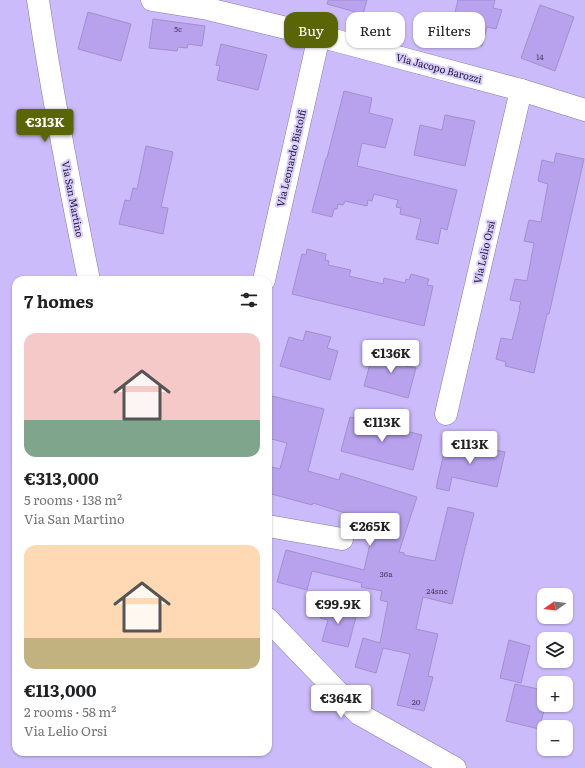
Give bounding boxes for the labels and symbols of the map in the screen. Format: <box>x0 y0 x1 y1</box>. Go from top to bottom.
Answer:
house number: 5c <box>174 23 182 34</box>
street label: Via Jacopo Barozzi <box>394 49 484 86</box>
house number: 14 <box>536 51 544 62</box>
street label: Via Leonardo Bistolfi <box>272 107 309 208</box>
pin: €313K <box>17 109 73 143</box>
street label: Via San Martino <box>59 159 88 238</box>
street label: Via Lelio Orsi <box>469 218 498 285</box>
pin: €136K <box>363 340 419 374</box>
pin: €113K <box>354 409 410 443</box>
pin: €113K <box>442 431 498 465</box>
pin: €265K <box>342 513 398 547</box>
house number: 36a <box>380 568 393 579</box>
house number: 24snc <box>426 585 448 596</box>
north arrow <box>537 588 573 624</box>
pin: €99.9K <box>305 591 371 625</box>
pin: €364K <box>313 685 369 719</box>
house number: 20 <box>412 696 421 707</box>

